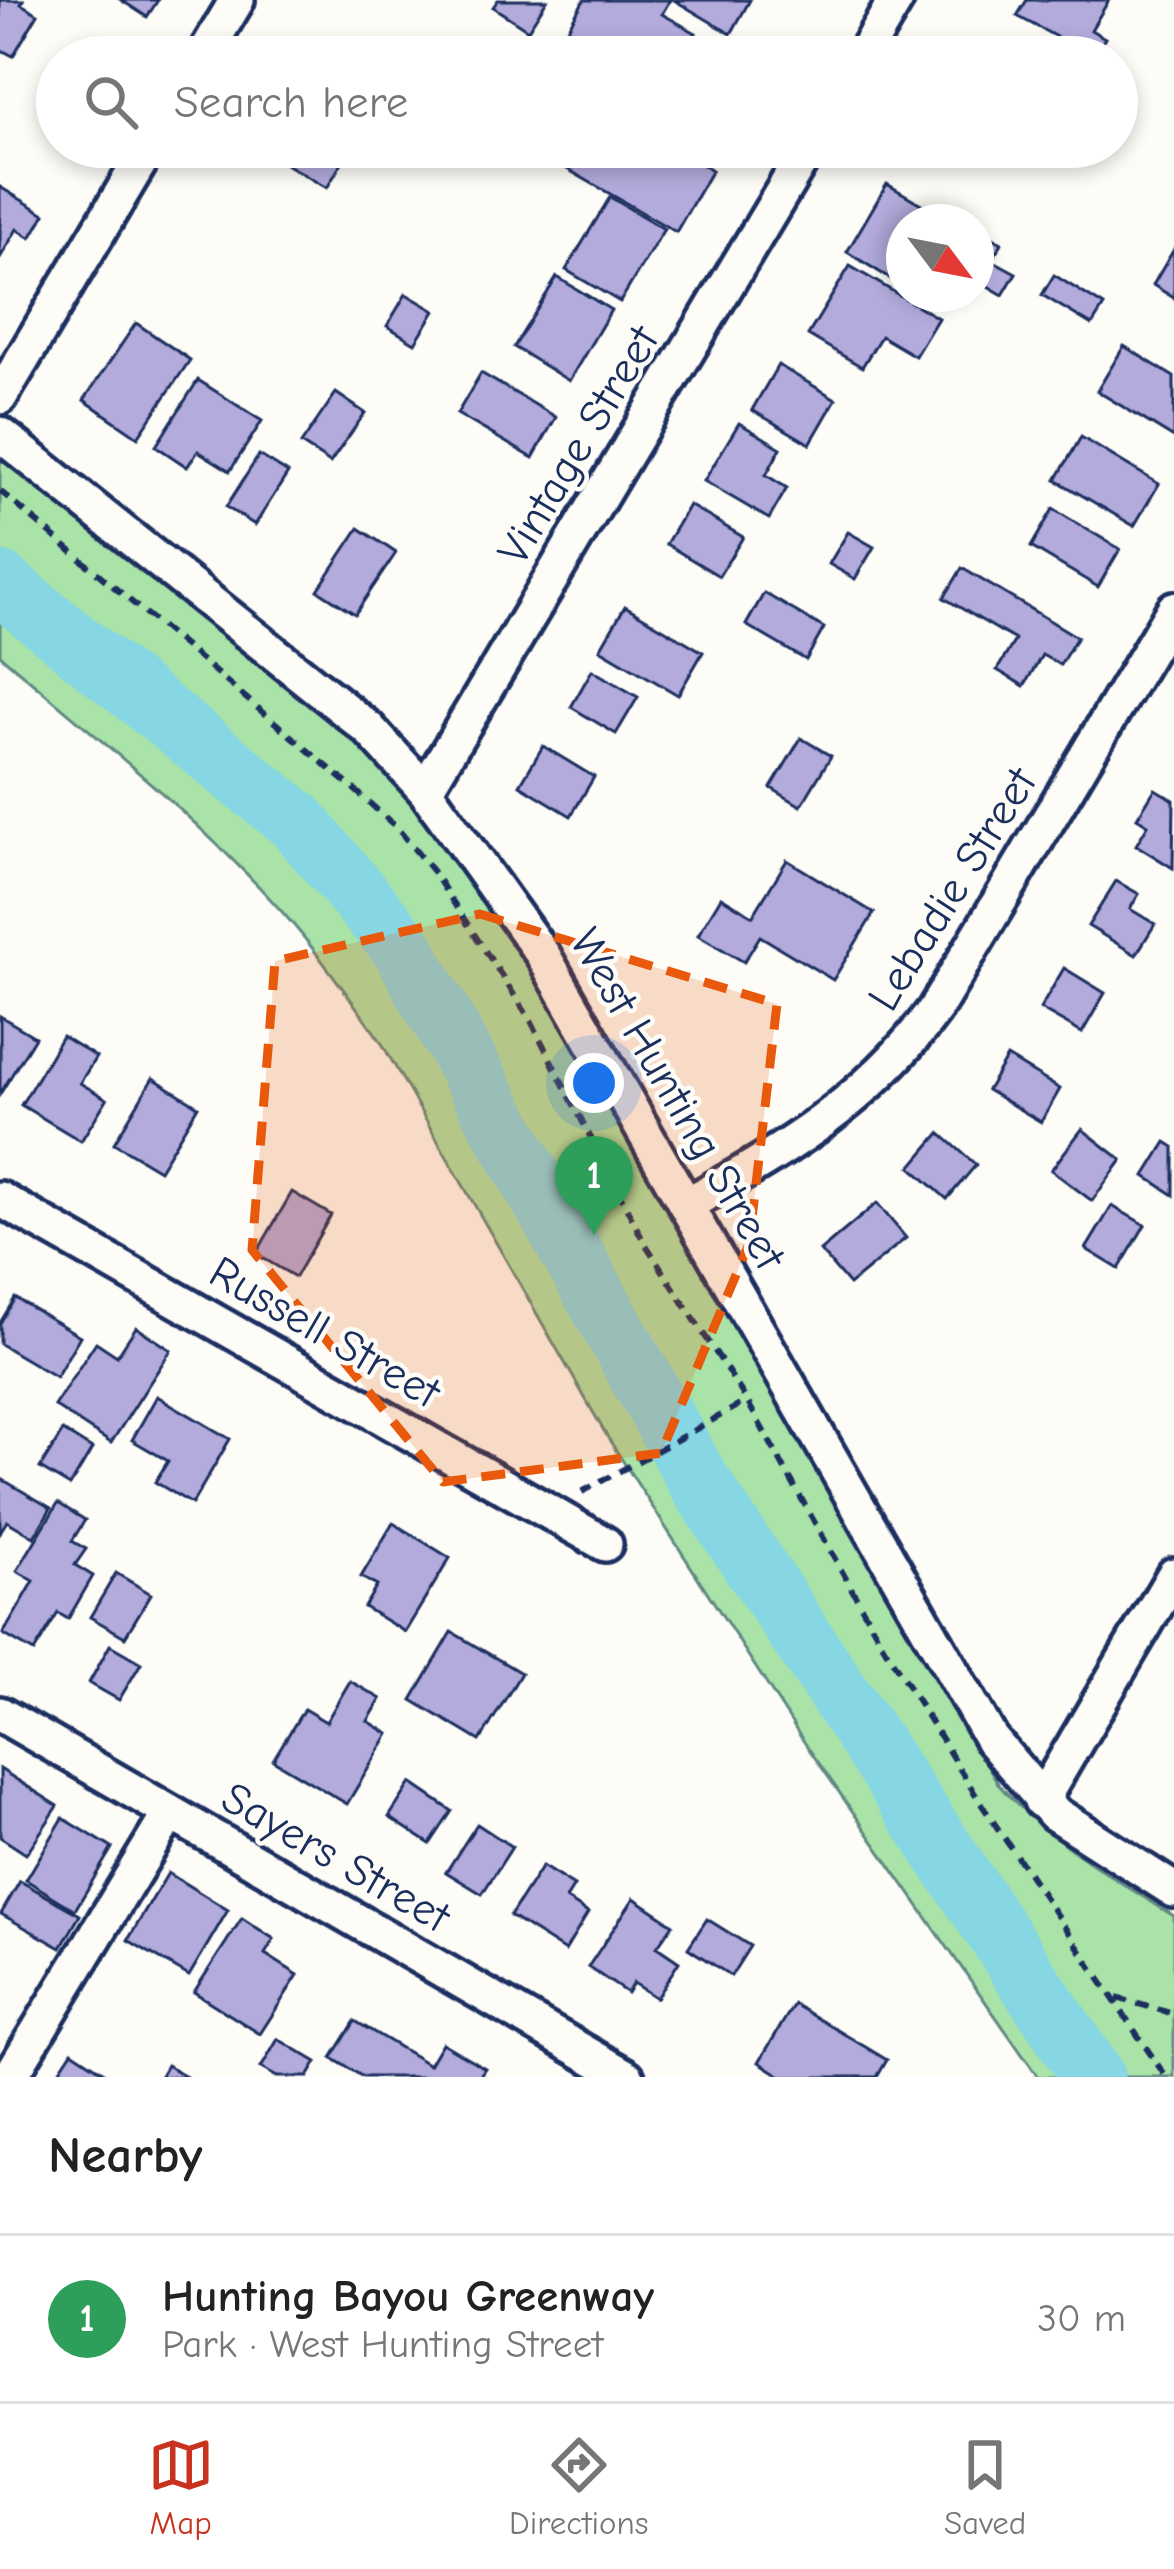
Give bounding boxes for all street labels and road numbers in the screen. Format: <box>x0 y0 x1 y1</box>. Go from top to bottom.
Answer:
street label: Vintage Street <box>487 316 670 573</box>
street label: Lebadie Street <box>857 757 1048 1020</box>
street label: West Hunting Street <box>559 919 797 1280</box>
street label: Russell Street <box>201 1245 450 1419</box>
street label: Sayers Street <box>213 1771 460 1944</box>

